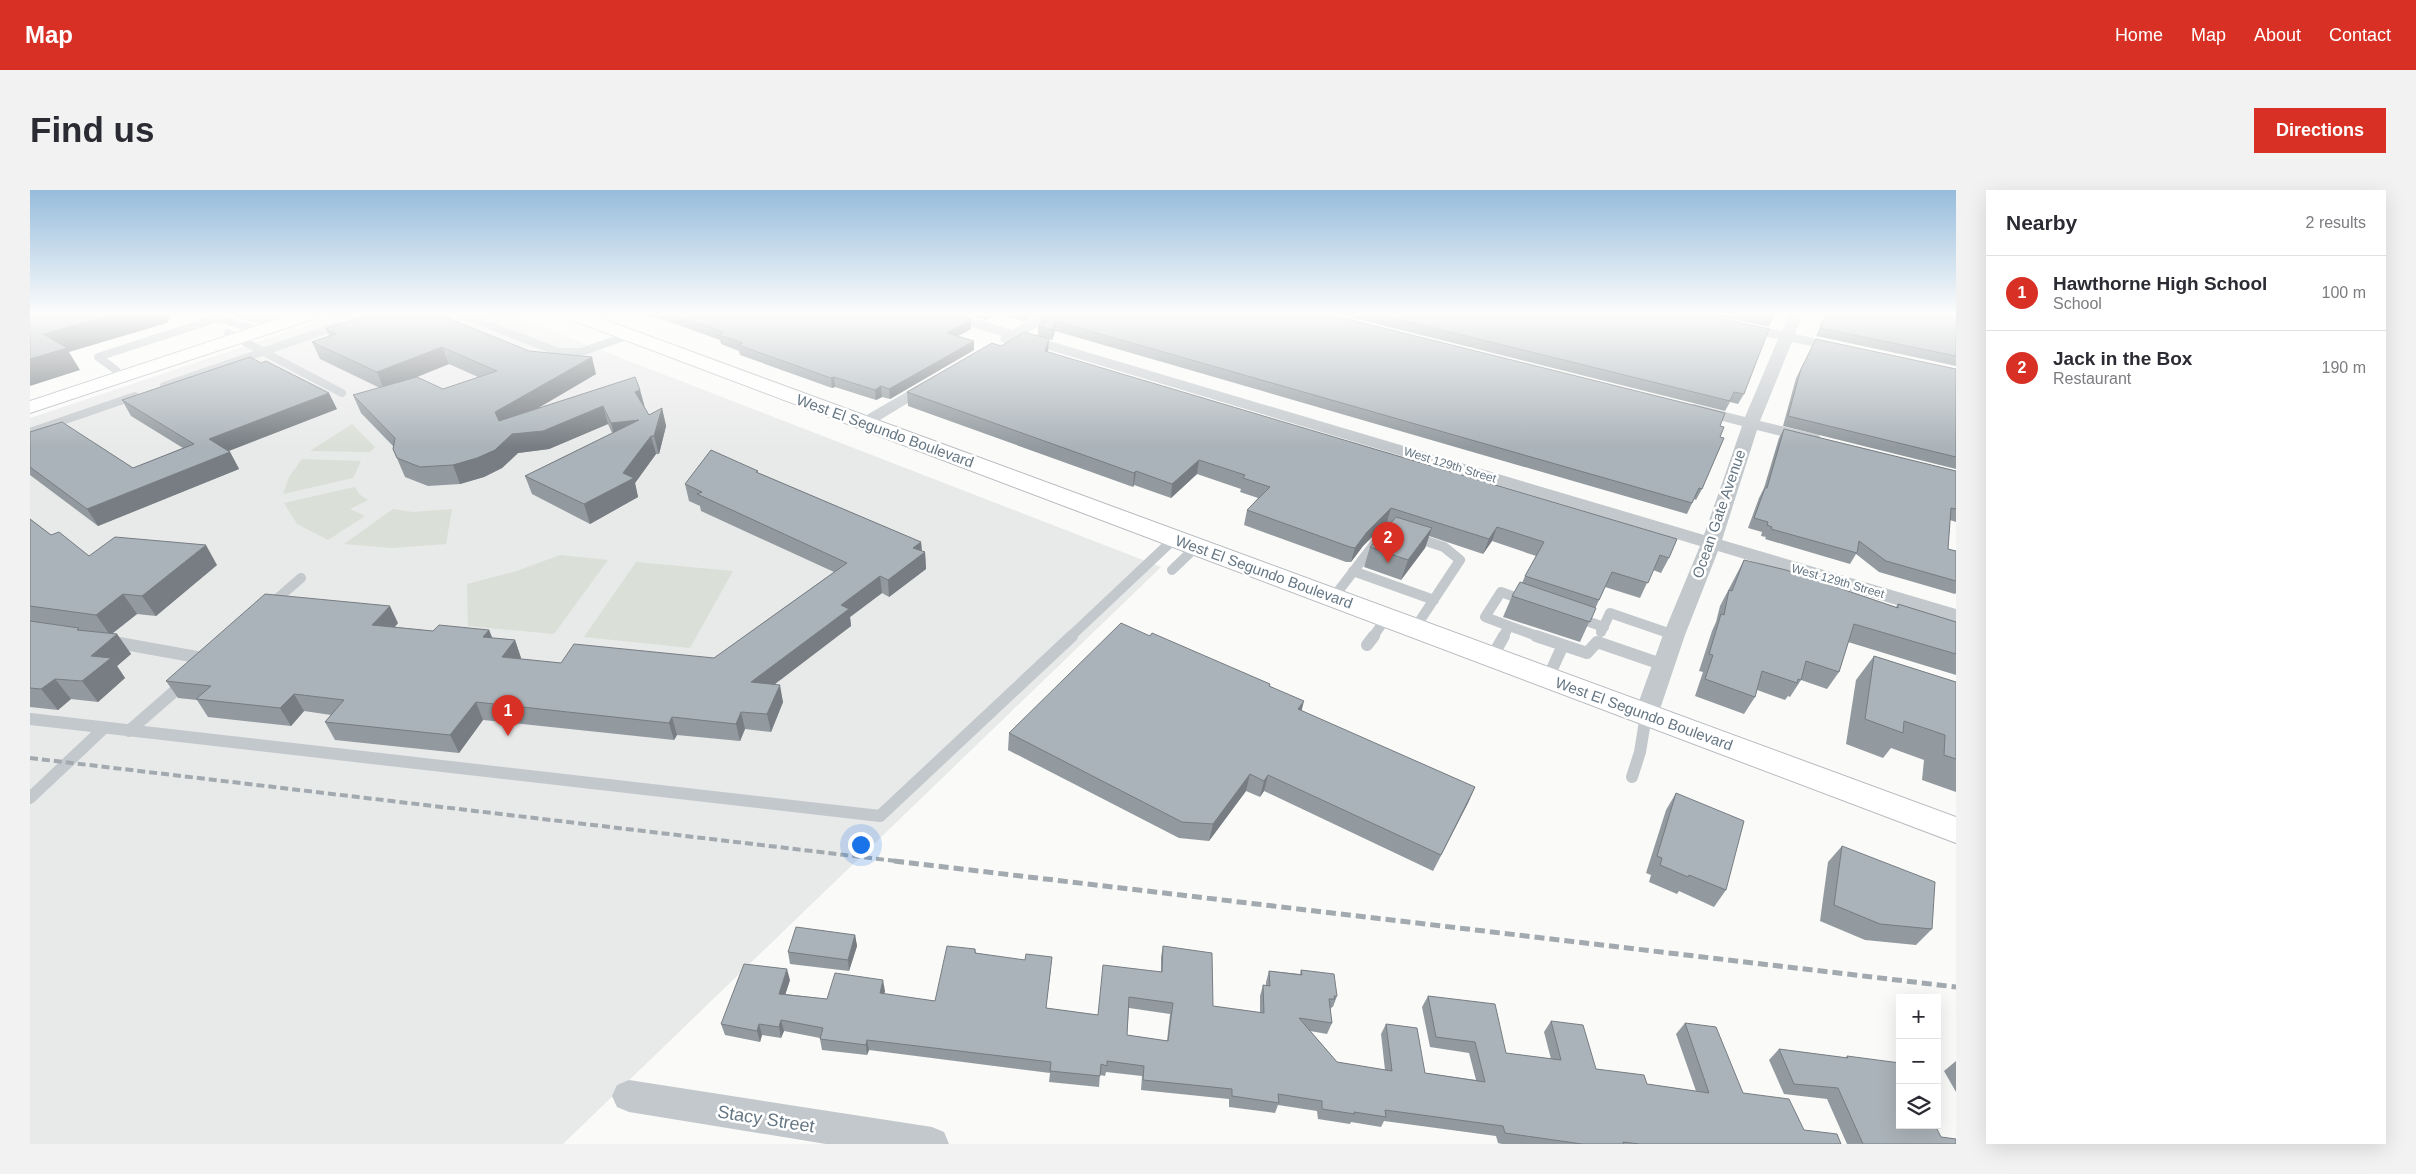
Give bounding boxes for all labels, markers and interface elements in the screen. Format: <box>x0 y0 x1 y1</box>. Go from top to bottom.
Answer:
text: Map <box>25 21 73 48</box>
text: Home <box>2115 25 2163 45</box>
text: Map <box>2191 25 2226 45</box>
text: About <box>2254 25 2301 45</box>
text: Contact <box>2329 25 2391 45</box>
button: Directions <box>2254 108 2386 153</box>
text: Find us <box>30 110 154 149</box>
text: Nearby <box>2006 211 2077 234</box>
text: 2 results <box>2306 214 2366 231</box>
text: Hawthorne High School <box>2053 273 2267 294</box>
text: 1 <box>2018 284 2026 301</box>
text: 100 m <box>2322 284 2366 301</box>
text: School <box>2053 295 2102 312</box>
text: Jack in the Box <box>2053 348 2192 369</box>
text: 2 <box>2018 359 2026 376</box>
text: 190 m <box>2322 359 2366 376</box>
text: Restaurant <box>2053 370 2131 387</box>
street label: West El Segundo Boulevard <box>794 391 976 471</box>
street label: West 129th Street <box>1402 444 1498 486</box>
street label: Ocean Gate Avenue <box>1689 447 1749 580</box>
pin: 2 <box>1372 522 1404 563</box>
street label: West El Segundo Boulevard <box>1173 532 1355 612</box>
street label: West 129th Street <box>1790 561 1887 601</box>
street label: West El Segundo Boulevard <box>1553 674 1735 754</box>
pin: 1 <box>492 695 524 736</box>
your location <box>848 832 874 858</box>
map controls <box>1896 994 1941 1129</box>
button: + <box>1896 994 1941 1039</box>
button: − <box>1896 1039 1941 1084</box>
button: layers <box>1896 1084 1941 1129</box>
street label: Stacy Street <box>716 1101 816 1137</box>

